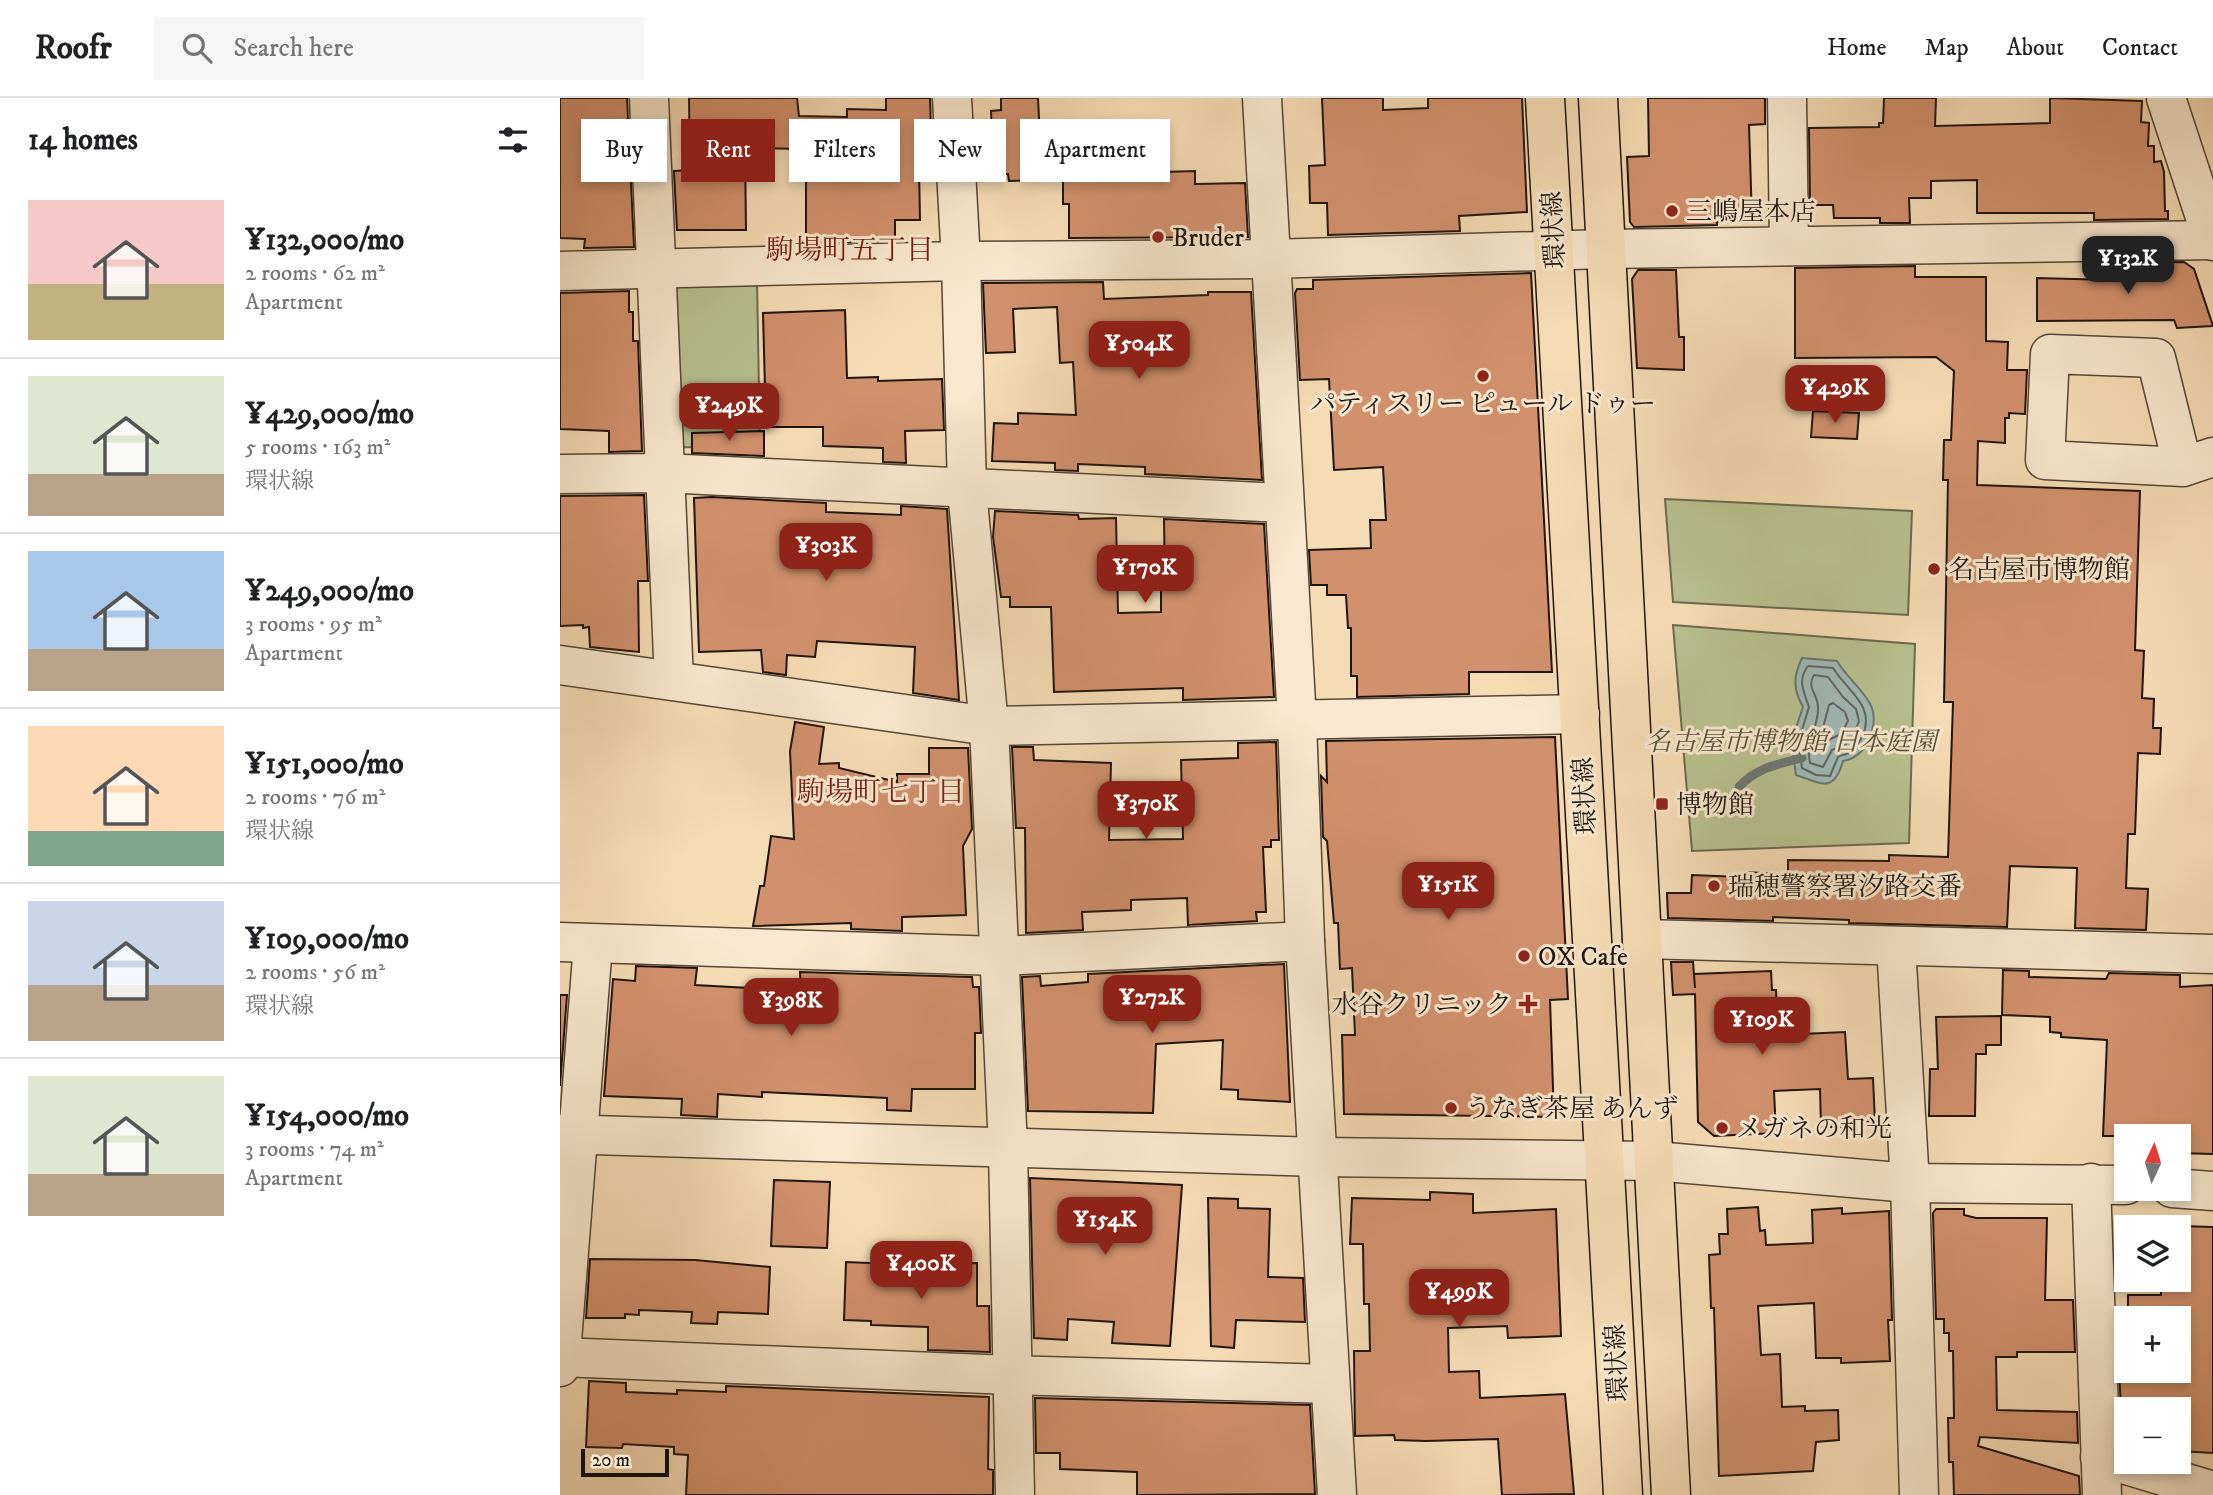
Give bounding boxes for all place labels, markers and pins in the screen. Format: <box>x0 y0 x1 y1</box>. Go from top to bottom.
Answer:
place label: 三嶋屋本店 <box>1686 196 1816 229</box>
marker: 三嶋屋本店 <box>1664 203 1680 219</box>
place label: Bruder <box>1172 222 1244 255</box>
marker: Bruder <box>1150 229 1166 245</box>
pin: ¥132K <box>2079 236 2177 296</box>
pin: ¥504K <box>1090 322 1188 381</box>
pin: ¥429K <box>1786 366 1884 425</box>
marker: パティスリー ピュール ドゥー <box>1475 368 1491 384</box>
pin: ¥249K <box>680 384 778 443</box>
place label: パティスリー ピュール ドゥー <box>1310 388 1656 421</box>
pin: ¥303K <box>777 524 875 583</box>
pin: ¥170K <box>1096 546 1194 605</box>
place label: 名古屋市博物館 <box>1948 554 2130 587</box>
marker: 名古屋市博物館 <box>1926 561 1942 577</box>
pin: ¥370K <box>1097 782 1195 841</box>
place label: 博物館 <box>1676 789 1754 822</box>
marker: 博物館 <box>1654 796 1670 812</box>
pin: ¥151K <box>1399 862 1497 922</box>
place label: 瑞穂警察署汐路交番 <box>1728 871 1962 904</box>
marker: 瑞穂警察署汐路交番 <box>1706 878 1722 894</box>
place label: OX Cafe <box>1538 941 1628 974</box>
marker: OX Cafe <box>1516 948 1532 964</box>
pin: ¥272K <box>1103 976 1201 1035</box>
pin: ¥398K <box>742 978 840 1038</box>
place label: 水谷クリニック <box>1332 989 1512 1022</box>
marker: 水谷クリニック <box>1518 994 1538 1014</box>
pin: ¥109K <box>1713 998 1811 1057</box>
place label: うなぎ茶屋 あんず <box>1465 1093 1679 1126</box>
marker: うなぎ茶屋 あんず <box>1443 1100 1459 1116</box>
place label: メガネの和光 <box>1736 1113 1892 1146</box>
marker: メガネの和光 <box>1714 1120 1730 1136</box>
pin: ¥154K <box>1056 1198 1154 1257</box>
pin: ¥400K <box>872 1242 970 1301</box>
pin: ¥499K <box>1410 1270 1508 1329</box>

